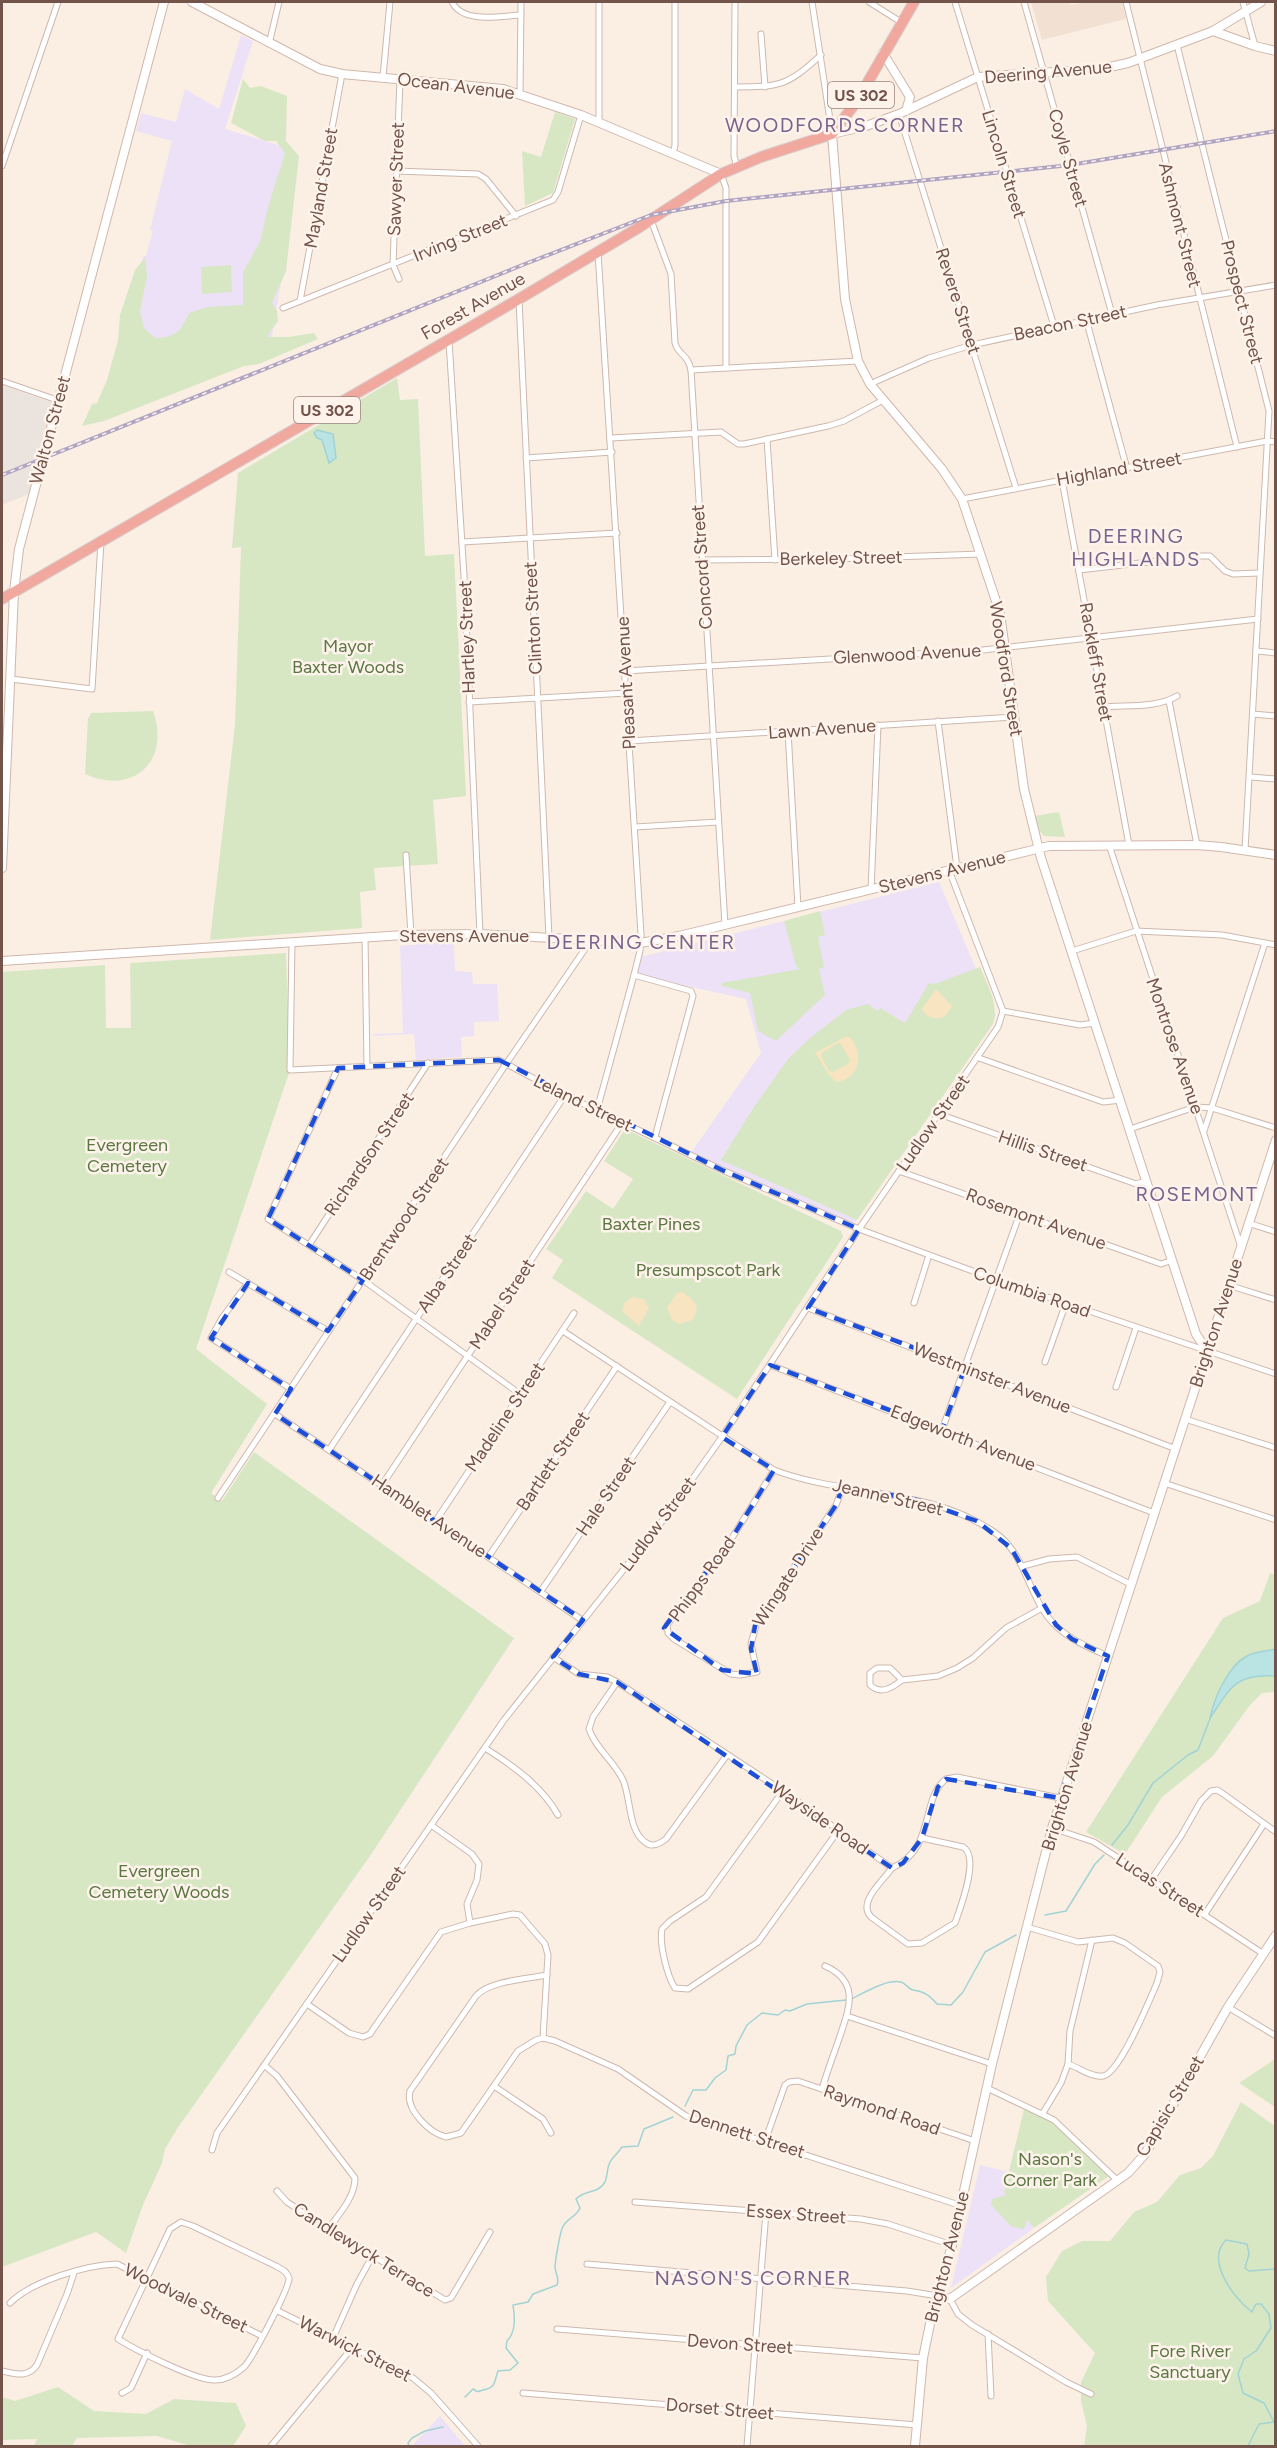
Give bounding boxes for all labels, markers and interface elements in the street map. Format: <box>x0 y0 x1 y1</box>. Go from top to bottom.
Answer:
street label: Deering Avenue <box>983 55 1113 89</box>
street label: Ocean Avenue <box>396 68 516 104</box>
road number: US 302 <box>828 82 894 108</box>
street label: Coyle Street <box>1043 106 1093 210</box>
street label: Lincoln Street <box>977 107 1031 221</box>
district label: WOODFORDS CORNER <box>725 113 965 137</box>
street label: Sawyer Street <box>383 121 409 236</box>
street label: Mayland Street <box>300 126 342 250</box>
street label: Ashmont Street <box>1154 160 1206 290</box>
street label: Irving Street <box>410 209 511 267</box>
street label: Prospect Street <box>1216 238 1268 367</box>
street label: Revere Street <box>930 245 986 357</box>
street label: Forest Avenue <box>417 267 529 345</box>
street label: Beacon Street <box>1011 300 1129 346</box>
street label: Walton Street <box>25 373 75 487</box>
road number: US 302 <box>294 397 360 423</box>
street label: Highland Street <box>1055 447 1184 491</box>
street label: Concord Street <box>687 504 717 630</box>
district label: DEERING HIGHLANDS <box>1071 524 1201 571</box>
street label: Berkeley Street <box>779 546 903 570</box>
street label: Clinton Street <box>519 561 547 675</box>
street label: Hartley Street <box>454 580 480 694</box>
street label: Woodford Street <box>984 600 1028 738</box>
street label: Rackleff Street <box>1075 601 1117 724</box>
street label: Pleasant Avenue <box>612 616 640 750</box>
park label: Mayor Baxter Woods <box>292 635 404 678</box>
street label: Glenwood Avenue <box>833 639 982 669</box>
street label: Lawn Avenue <box>767 714 877 744</box>
street label: Stevens Avenue <box>876 846 1008 898</box>
street label: Stevens Avenue <box>399 925 529 947</box>
district label: DEERING CENTER <box>546 930 736 954</box>
street label: Montrose Avenue <box>1141 975 1209 1117</box>
street label: Leland Street <box>530 1069 636 1137</box>
street label: Ludlow Street <box>892 1070 975 1176</box>
street label: Richardson Street <box>319 1088 419 1220</box>
street label: Hillis Street <box>995 1125 1091 1177</box>
park label: Evergreen Cemetery <box>86 1134 168 1177</box>
street label: Brentwood Street <box>355 1153 453 1285</box>
district label: ROSEMONT <box>1135 1182 1259 1206</box>
street label: Rosemont Avenue <box>963 1183 1109 1255</box>
park label: Baxter Pines <box>602 1213 700 1235</box>
street label: Alba Street <box>413 1229 482 1317</box>
street label: Mabel Street <box>465 1254 540 1353</box>
street label: Brighton Avenue <box>1185 1256 1247 1390</box>
park label: Presumpscot Park <box>636 1259 781 1281</box>
street label: Columbia Road <box>970 1262 1094 1322</box>
street label: Westminster Avenue <box>910 1338 1074 1418</box>
street label: Madeline Street <box>460 1358 550 1476</box>
street label: Edgeworth Avenue <box>887 1400 1039 1476</box>
street label: Bartlett Street <box>512 1407 594 1515</box>
street label: Hale Street <box>571 1452 641 1540</box>
street label: Hamblet Avenue <box>367 1469 491 1563</box>
street label: Ludlow Street <box>615 1472 701 1576</box>
street label: Jeanne Street <box>830 1474 946 1520</box>
street label: Wingate Drive <box>748 1523 828 1631</box>
street label: Phipps Road <box>664 1532 740 1626</box>
street label: Brighton Avenue <box>1037 1718 1097 1853</box>
street label: Wayside Road <box>767 1776 873 1860</box>
street label: Lucas Street <box>1111 1848 1209 1922</box>
park label: Evergreen Cemetery Woods <box>89 1860 229 1903</box>
street label: Ludlow Street <box>328 1861 411 1967</box>
street label: Capisic Street <box>1131 2051 1209 2161</box>
street label: Raymond Road <box>821 2080 943 2140</box>
street label: Dennett Street <box>686 2105 808 2163</box>
park label: Nason's Corner Park <box>1003 2148 1097 2191</box>
street label: Brighton Avenue <box>920 2189 974 2325</box>
street label: Candlewyck Terrace <box>289 2198 439 2302</box>
street label: Essex Street <box>745 2200 847 2228</box>
street label: Woodvale Street <box>121 2259 252 2338</box>
district label: NASON'S CORNER <box>655 2266 851 2290</box>
street label: Warwick Street <box>295 2311 415 2387</box>
street label: Devon Street <box>686 2329 794 2359</box>
park label: Fore River Sanctuary <box>1149 2340 1231 2383</box>
street label: Dorset Street <box>665 2393 775 2425</box>

